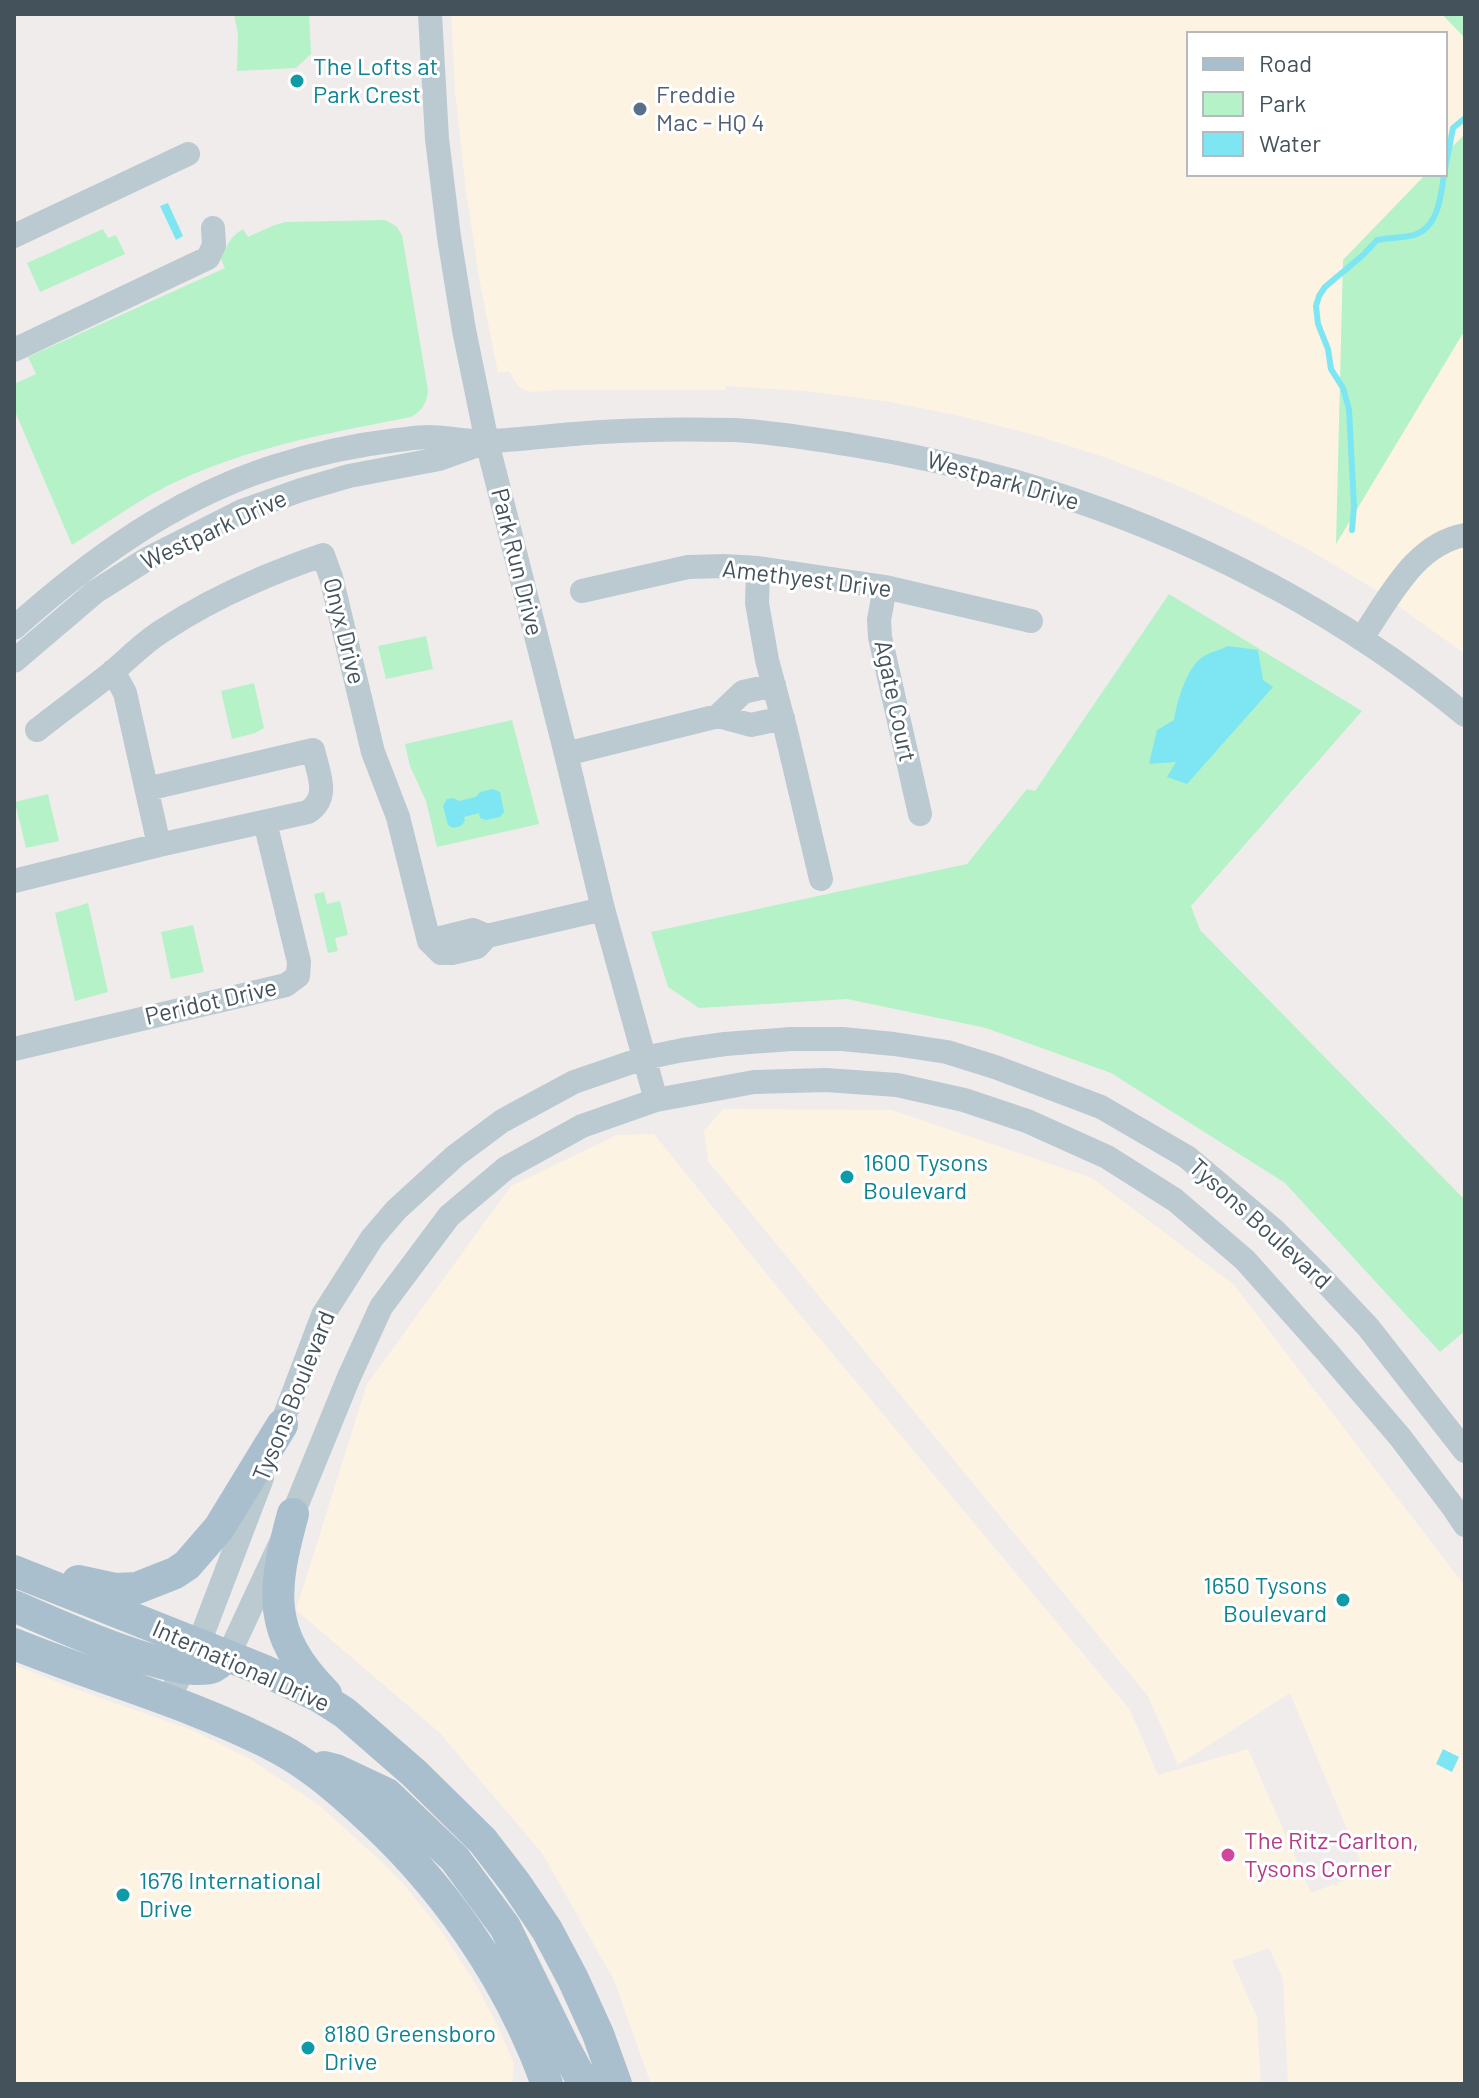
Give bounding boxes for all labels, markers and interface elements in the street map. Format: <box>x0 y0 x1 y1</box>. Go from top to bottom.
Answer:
legend <box>1187 32 1447 176</box>
text: Road <box>1259 48 1312 77</box>
place label: The Lofts at Park Crest <box>313 51 438 108</box>
marker: The Lofts at Park Crest <box>288 72 306 90</box>
place label: Freddie Mac - HQ 4 <box>656 79 765 136</box>
text: Park <box>1259 88 1306 117</box>
marker: Freddie Mac - HQ 4 <box>631 100 649 118</box>
text: Water <box>1259 128 1321 157</box>
street label: Westpark Drive <box>924 444 1083 515</box>
street label: Westpark Drive <box>136 482 291 575</box>
street label: Park Run Drive <box>486 485 551 638</box>
street label: Amethyest Drive <box>721 553 893 602</box>
street label: Onyx Drive <box>318 575 373 687</box>
street label: Agate Court <box>869 637 923 764</box>
street label: Peridot Drive <box>142 971 279 1030</box>
place label: 1600 Tysons Boulevard <box>863 1147 988 1204</box>
street label: Tysons Boulevard <box>1184 1152 1338 1294</box>
marker: 1600 Tysons Boulevard <box>838 1168 856 1186</box>
street label: Tysons Boulevard <box>245 1306 340 1485</box>
place label: 1650 Tysons Boulevard <box>1203 1570 1327 1627</box>
marker: 1650 Tysons Boulevard <box>1334 1591 1352 1609</box>
street label: International Drive <box>148 1613 335 1717</box>
place label: The Ritz-Carlton, Tysons Corner <box>1244 1825 1419 1882</box>
marker: The Ritz-Carlton, Tysons Corner <box>1219 1846 1237 1864</box>
place label: 1676 International Drive <box>139 1865 321 1922</box>
marker: 1676 International Drive <box>114 1886 132 1904</box>
place label: 8180 Greensboro Drive <box>324 2018 496 2075</box>
marker: 8180 Greensboro Drive <box>299 2039 317 2057</box>

